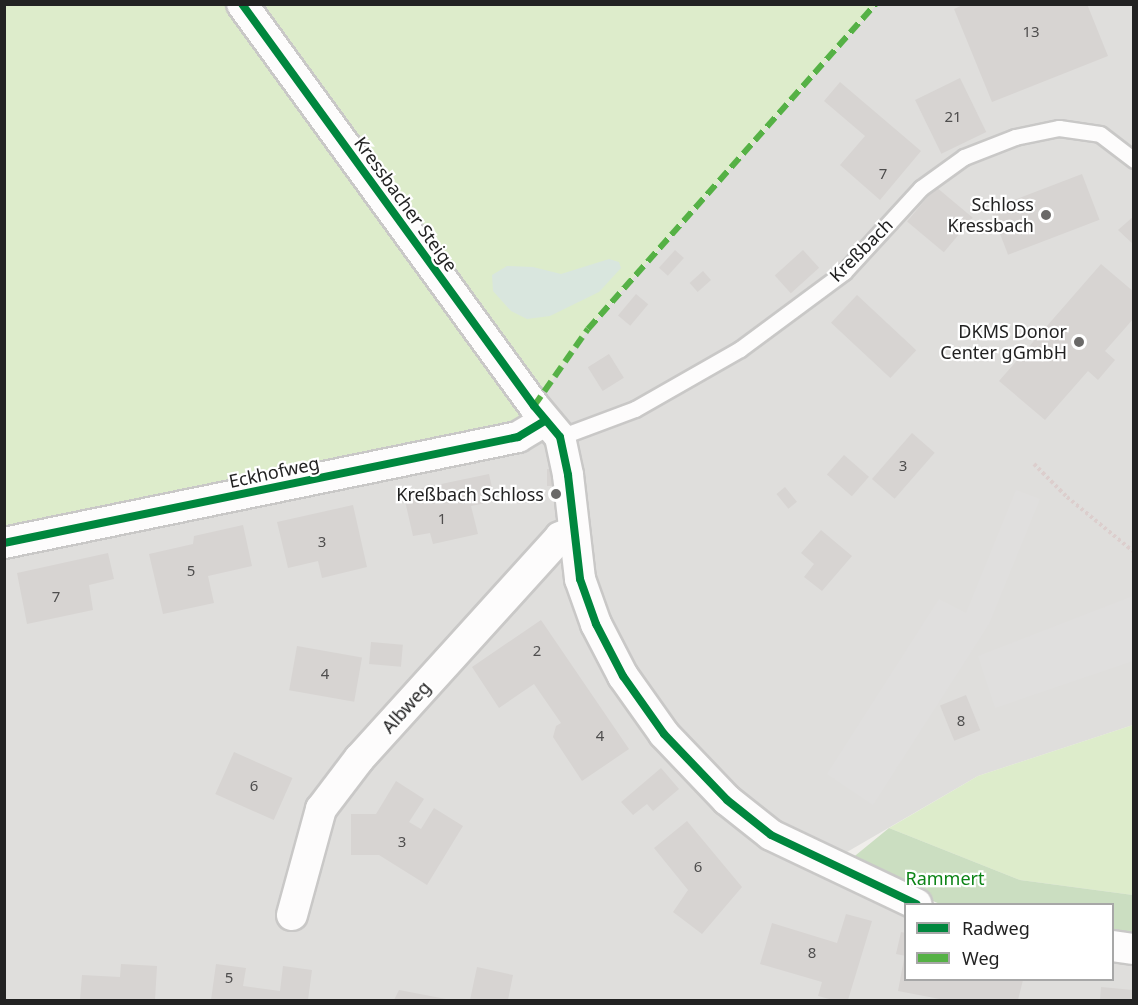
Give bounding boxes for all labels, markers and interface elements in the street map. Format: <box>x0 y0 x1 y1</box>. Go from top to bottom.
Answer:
house number: 13 <box>1022 23 1040 41</box>
house number: 21 <box>944 108 962 126</box>
street label: Kressbacher Steige <box>350 132 462 276</box>
house number: 7 <box>879 165 887 183</box>
place label: Schloss Kressbach <box>947 194 1034 236</box>
marker: Schloss Kressbach <box>1039 208 1053 222</box>
street label: Kreßbach <box>825 214 897 286</box>
place label: DKMS Donor Center gGmbH <box>940 321 1067 364</box>
marker: DKMS Donor Center gGmbH <box>1072 335 1086 349</box>
street label: Eckhofweg <box>227 452 321 492</box>
house number: 3 <box>899 457 907 475</box>
place label: Kreßbach Schloss <box>396 483 544 505</box>
marker: Kreßbach Schloss <box>549 487 563 501</box>
house number: 1 <box>438 510 446 528</box>
house number: 3 <box>318 533 326 551</box>
house number: 5 <box>187 562 195 580</box>
house number: 7 <box>52 588 60 606</box>
house number: 2 <box>533 642 541 660</box>
house number: 4 <box>321 665 329 683</box>
street label: Albweg <box>377 677 435 737</box>
house number: 8 <box>957 712 965 730</box>
house number: 4 <box>596 727 604 745</box>
house number: 6 <box>250 777 258 795</box>
house number: 3 <box>398 833 406 851</box>
house number: 6 <box>694 858 702 876</box>
park label: Rammert <box>905 867 985 889</box>
legend <box>904 903 1114 981</box>
text: Radweg <box>962 916 1030 940</box>
house number: 8 <box>808 944 816 962</box>
text: Weg <box>962 946 1000 970</box>
house number: 5 <box>225 969 233 987</box>

